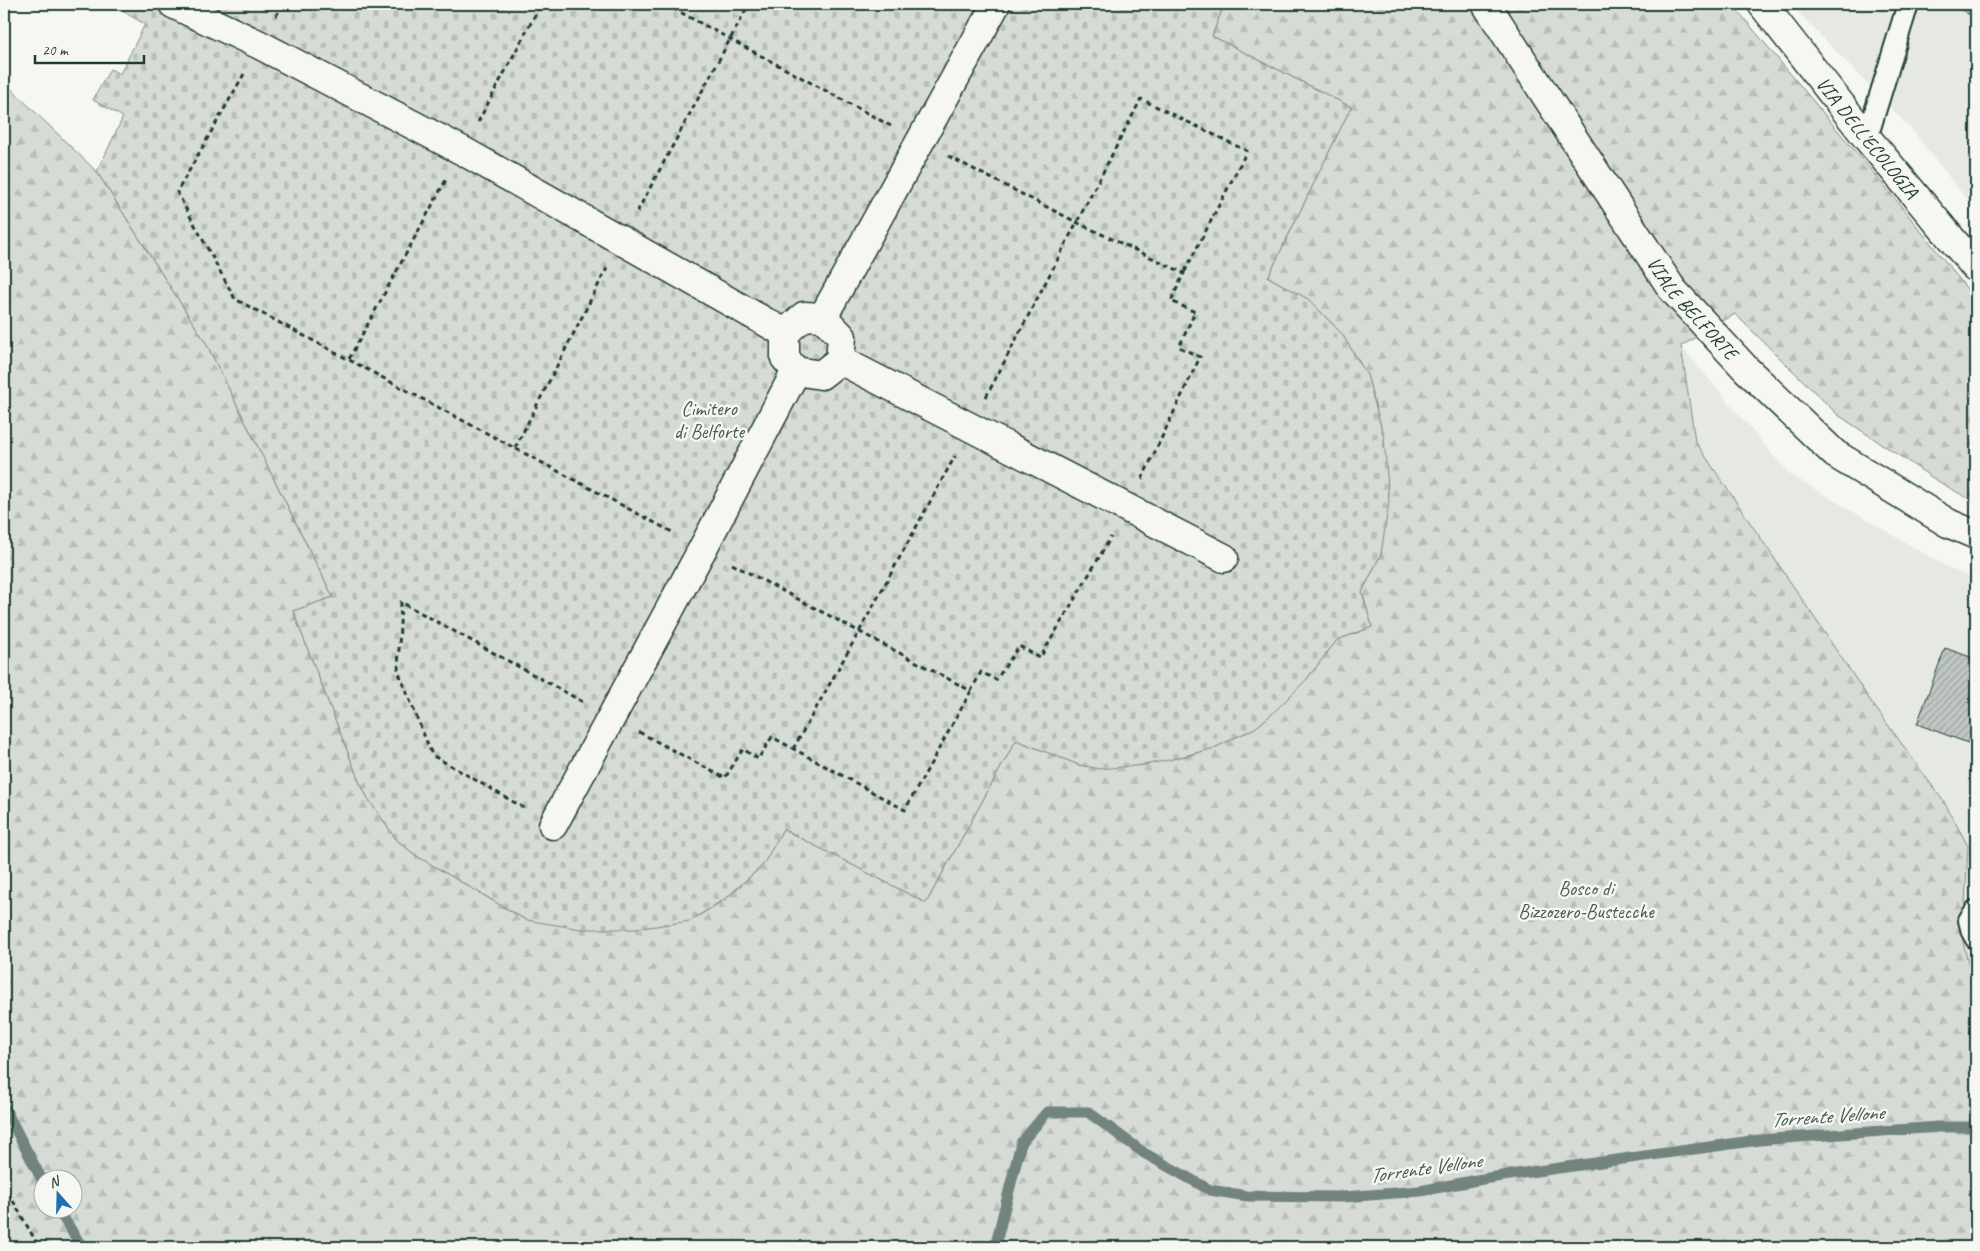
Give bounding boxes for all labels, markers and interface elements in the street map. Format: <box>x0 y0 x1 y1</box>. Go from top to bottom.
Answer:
scale bar <box>35 32 144 64</box>
text: 20 m <box>42 41 69 60</box>
street label: VIA DELL'ECOLOGIA <box>1811 72 1925 204</box>
street label: VIALE BELFORTE <box>1641 252 1745 367</box>
park label: Cimitero di Belforte <box>674 396 745 444</box>
park label: Bosco di Bizzozero-Bustecche <box>1518 876 1655 924</box>
water label: Torrente Vellone <box>1770 1099 1887 1133</box>
water label: Torrente Vellone <box>1367 1147 1486 1189</box>
north arrow <box>32 1168 82 1218</box>
text: N <box>47 1172 63 1192</box>

